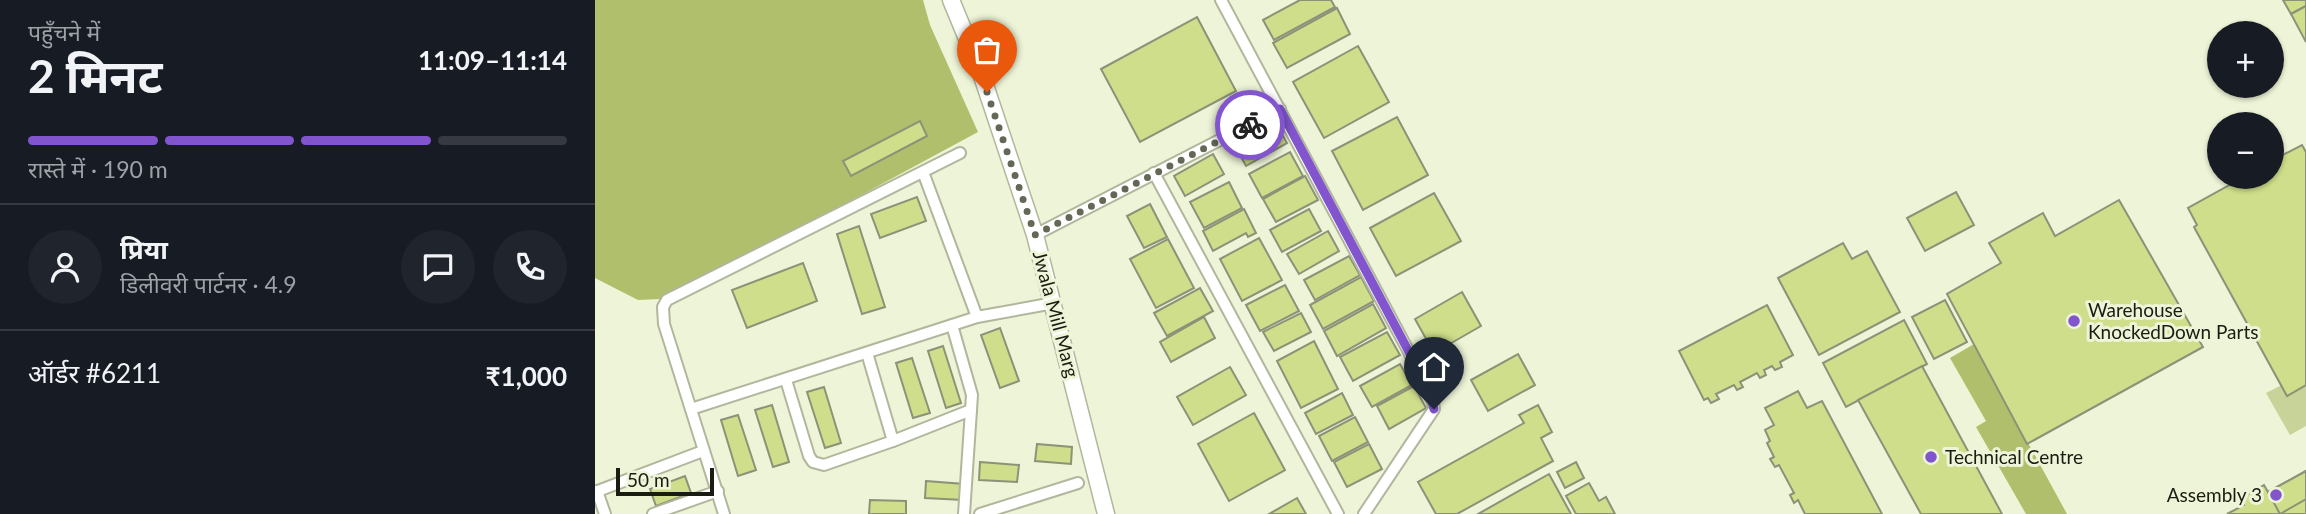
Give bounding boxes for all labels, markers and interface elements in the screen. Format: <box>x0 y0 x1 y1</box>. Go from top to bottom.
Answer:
text: पहुँचने में <box>28 18 100 46</box>
pin <box>957 20 1017 92</box>
map controls <box>2207 21 2284 189</box>
button: + <box>2207 21 2284 98</box>
icon: bag <box>968 31 1006 69</box>
text: 11:09–11:14 <box>418 44 567 76</box>
text: 2 मिनट <box>28 48 162 103</box>
courier <box>1215 90 1285 160</box>
icon: bike <box>1231 106 1269 144</box>
button: − <box>2207 112 2284 189</box>
text: रास्ते में · 190 m <box>28 155 168 183</box>
button: person <box>28 230 102 304</box>
button: chat <box>401 230 475 304</box>
button: phone <box>493 230 567 304</box>
text: प्रिया <box>120 233 168 265</box>
street label: Jwala Mill Marg <box>1029 248 1084 380</box>
text: डिलीवरी पार्टनर · 4.9 <box>120 270 297 298</box>
place label: Warehouse KnockedDown Parts <box>2088 298 2259 343</box>
marker: Warehouse KnockedDown Parts <box>2066 313 2082 329</box>
pin <box>1404 337 1464 409</box>
icon: home <box>1415 348 1453 386</box>
text: ऑर्डर #6211 <box>28 357 161 389</box>
text: ₹1,000 <box>486 360 567 392</box>
place label: Technical Centre <box>1945 445 2083 468</box>
marker: Technical Centre <box>1923 449 1939 465</box>
scale bar <box>616 465 714 497</box>
text: 50 m <box>627 468 670 491</box>
place label: Assembly 3 <box>2167 483 2262 506</box>
marker: Assembly 3 <box>2268 487 2284 503</box>

